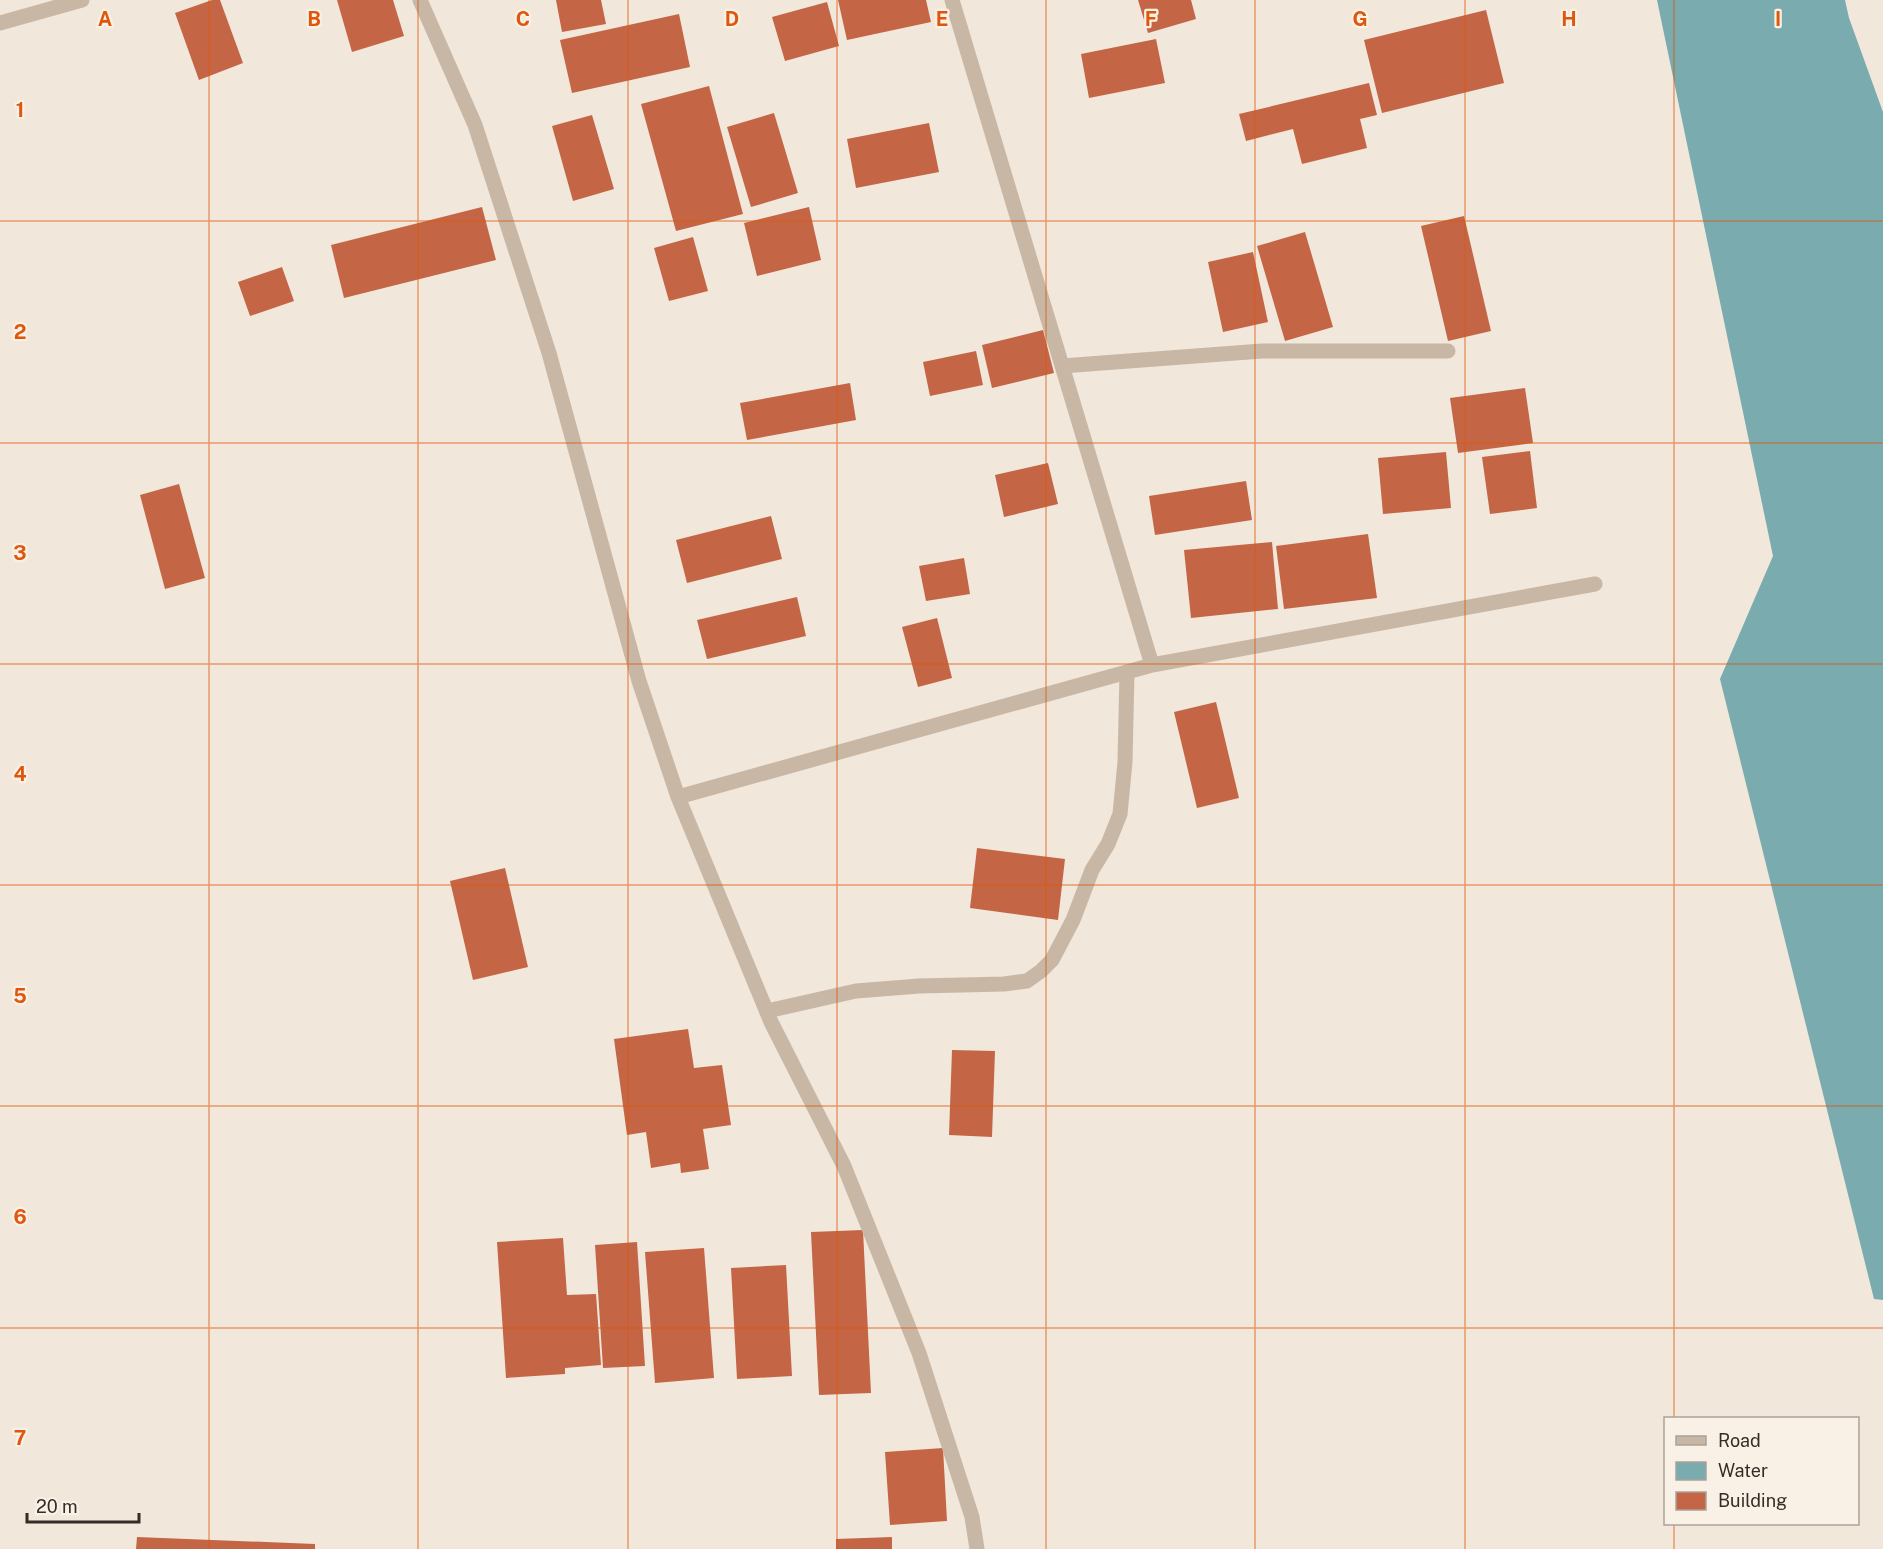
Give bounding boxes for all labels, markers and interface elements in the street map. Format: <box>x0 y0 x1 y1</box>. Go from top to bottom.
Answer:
text: A <box>98 7 112 31</box>
text: B <box>307 7 321 31</box>
text: C <box>516 7 530 31</box>
text: D <box>725 7 739 31</box>
text: E <box>936 7 948 31</box>
text: F <box>1145 7 1157 31</box>
text: G <box>1352 7 1368 31</box>
text: H <box>1561 7 1577 31</box>
text: I <box>1775 7 1781 31</box>
text: 1 <box>16 98 24 122</box>
text: 2 <box>14 320 26 344</box>
text: 3 <box>13 541 27 565</box>
text: 4 <box>13 762 27 786</box>
text: 5 <box>13 984 27 1008</box>
text: 6 <box>13 1205 27 1229</box>
legend <box>1664 1417 1859 1525</box>
text: 7 <box>14 1426 26 1450</box>
text: Road <box>1718 1430 1761 1451</box>
text: Water <box>1718 1460 1768 1481</box>
scale bar <box>27 1486 140 1524</box>
text: Building <box>1718 1490 1787 1511</box>
text: 20 m <box>36 1496 78 1517</box>

